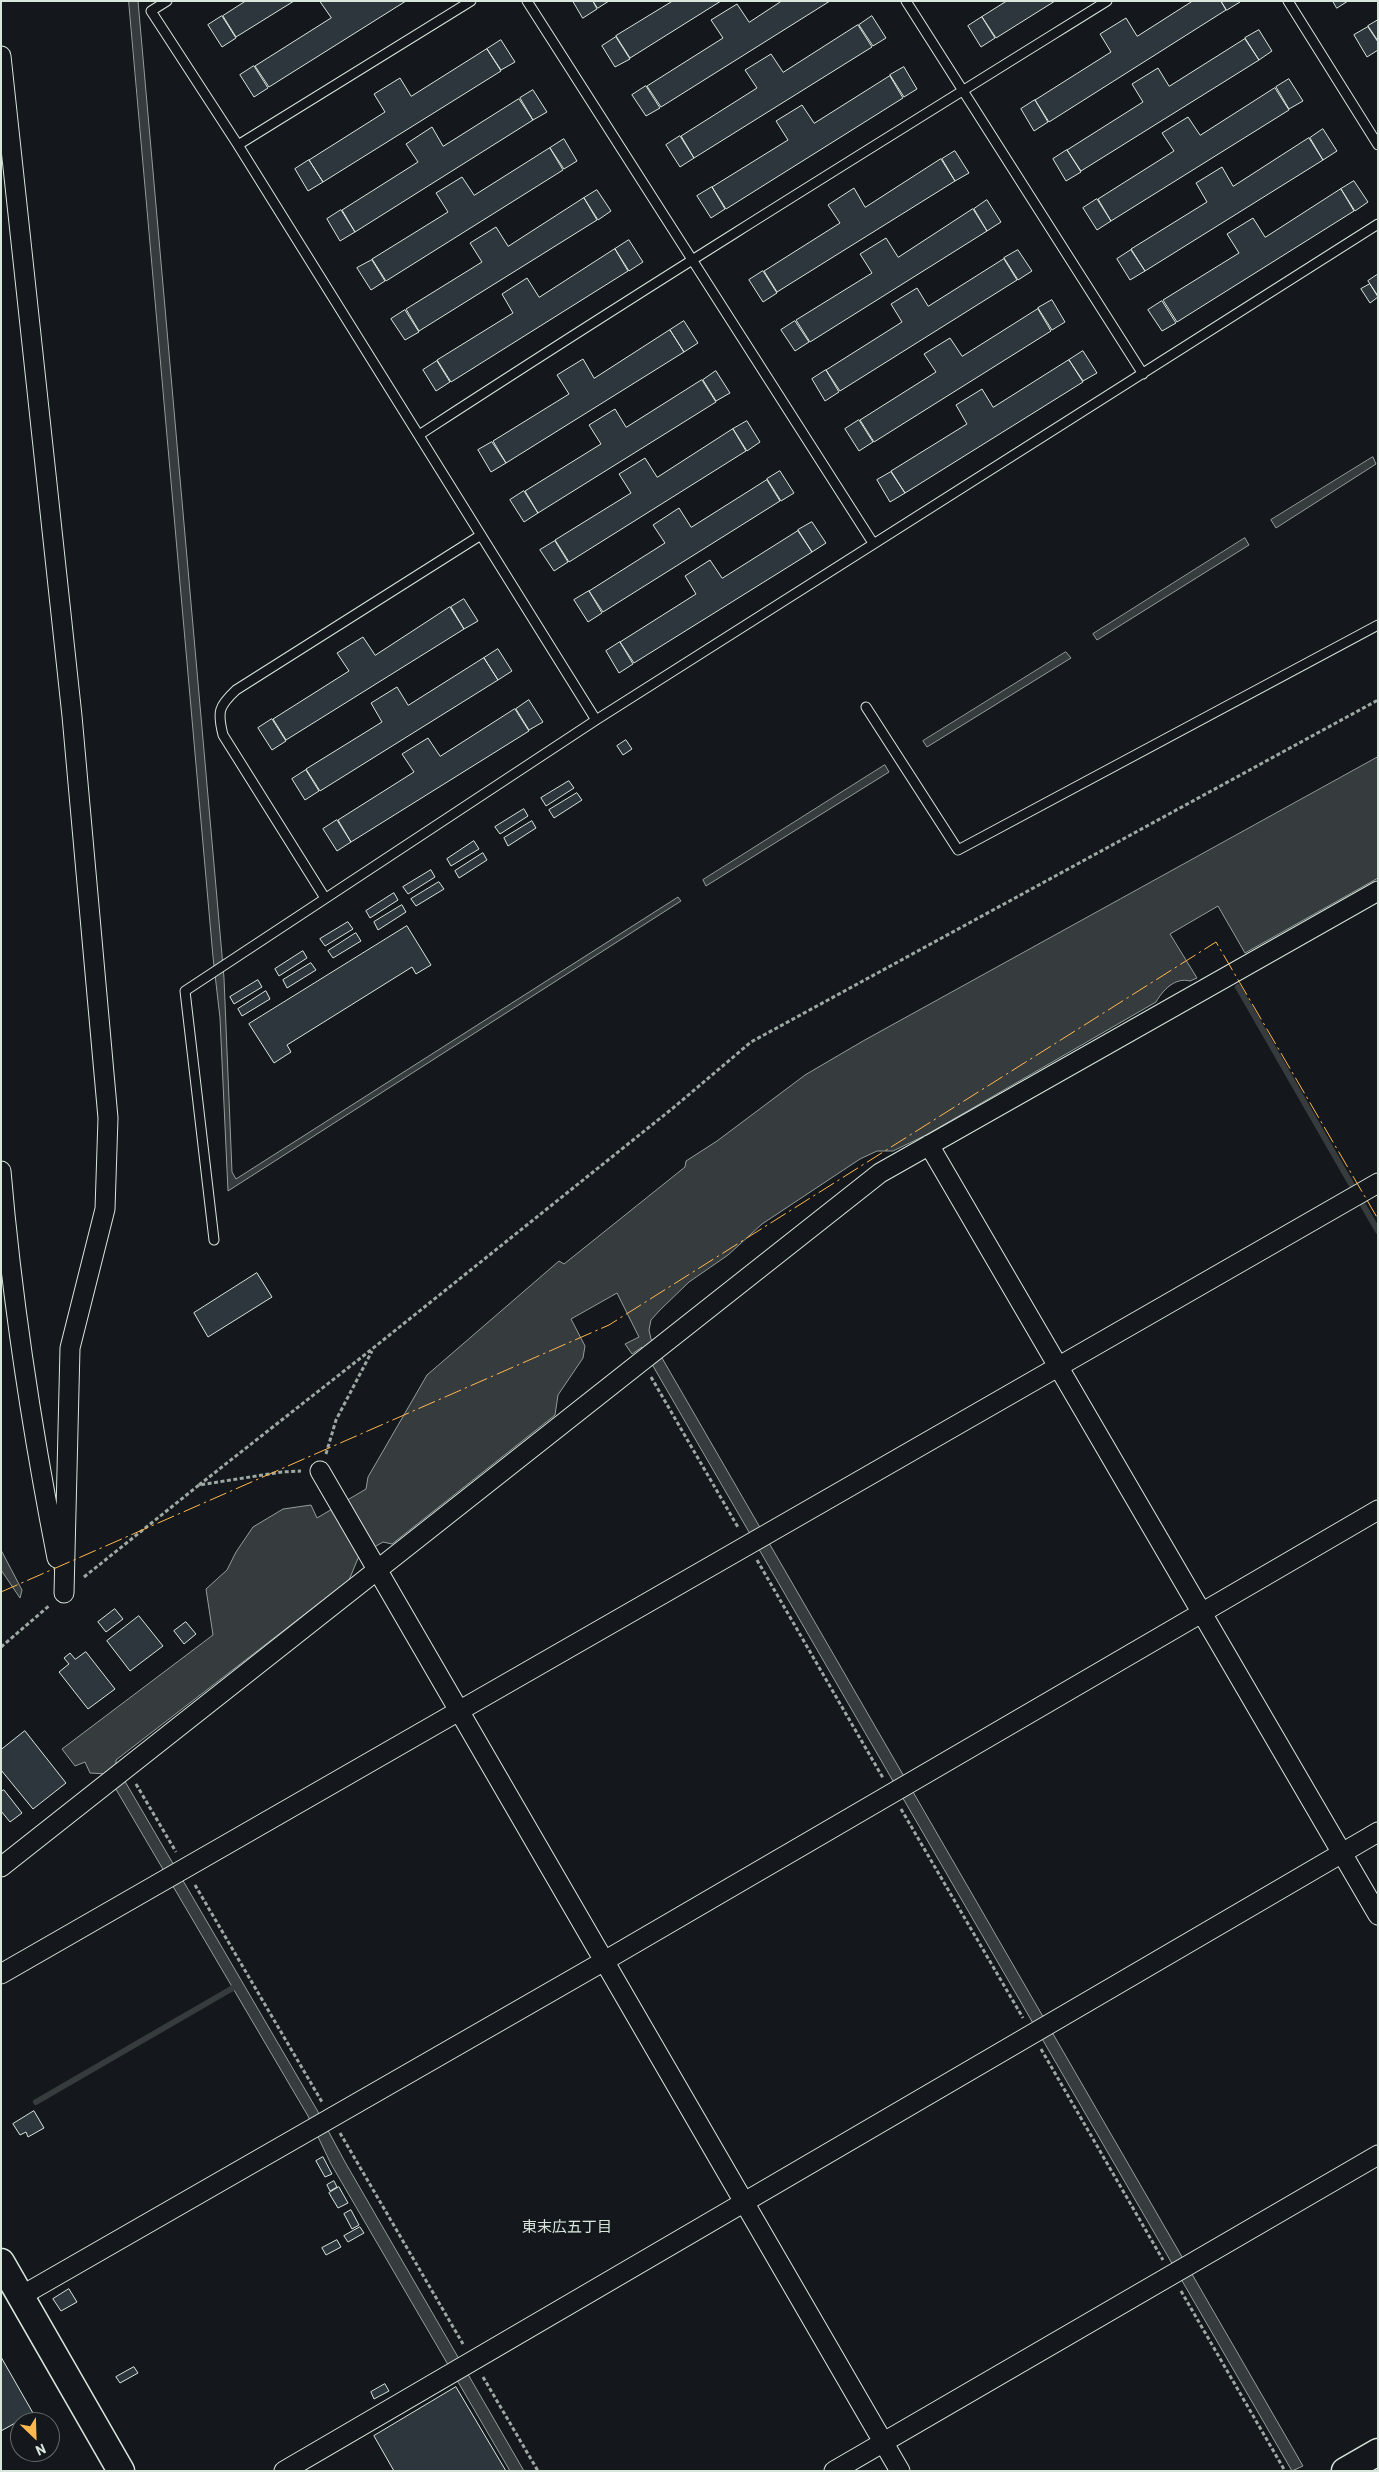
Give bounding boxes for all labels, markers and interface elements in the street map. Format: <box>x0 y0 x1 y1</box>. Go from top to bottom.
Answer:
district label: 東末広五丁目 <box>522 2218 612 2236</box>
north arrow <box>10 2412 60 2462</box>
text: N <box>33 2441 49 2460</box>

